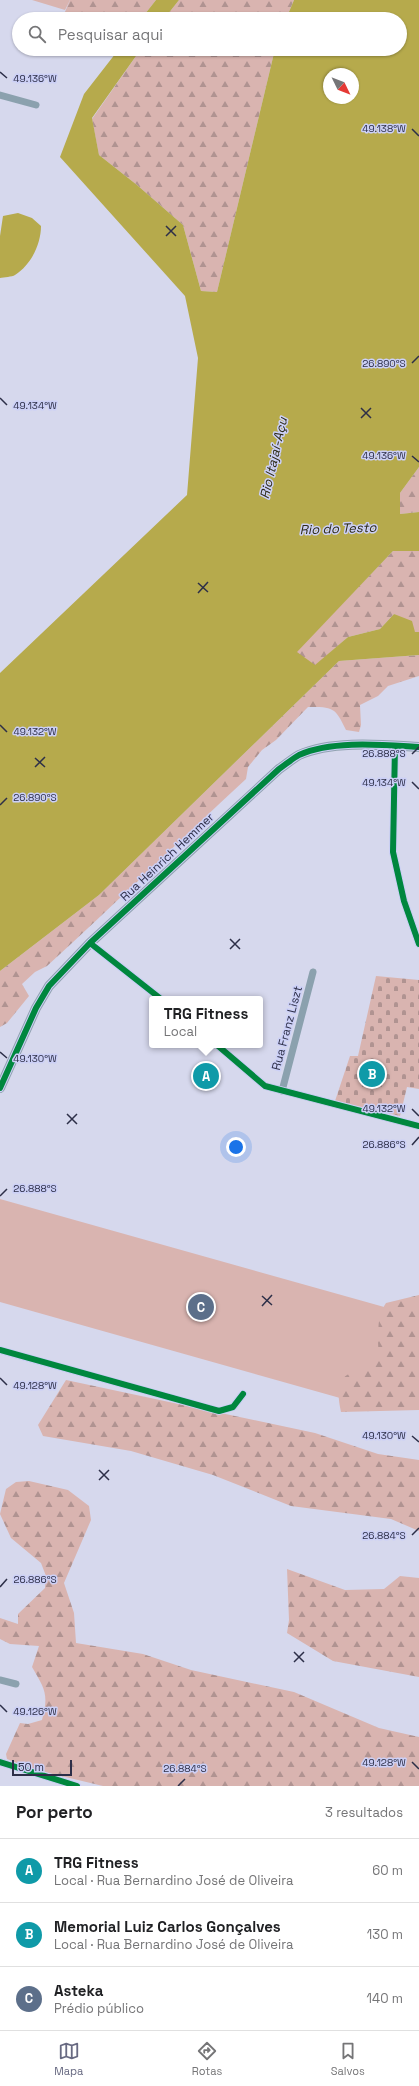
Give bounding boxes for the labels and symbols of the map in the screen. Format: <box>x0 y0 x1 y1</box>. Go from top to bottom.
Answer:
north arrow <box>323 68 359 104</box>
text: 49.136°W <box>13 72 57 85</box>
text: 49.138°W <box>362 122 406 135</box>
text: 26.890°S <box>362 357 406 370</box>
text: 49.134°W <box>13 399 57 412</box>
water label: Rio Itajaí-Açu <box>256 415 291 500</box>
text: 49.136°W <box>362 449 406 462</box>
water label: Rio do Testo <box>299 519 378 538</box>
text: 49.132°W <box>13 725 57 738</box>
text: 26.888°S <box>362 747 406 760</box>
text: 49.134°W <box>362 776 406 789</box>
text: 26.890°S <box>13 791 57 804</box>
street label: Rua Heinrich Hemmer <box>117 809 218 905</box>
street label: Rua Franz Liszt <box>268 984 306 1072</box>
text: 49.130°W <box>13 1052 57 1065</box>
pin: B <box>359 1059 385 1089</box>
pin: A <box>193 1061 219 1091</box>
text: 49.132°W <box>362 1102 406 1115</box>
your location <box>226 1137 246 1157</box>
text: 26.886°S <box>362 1138 406 1151</box>
text: 26.888°S <box>13 1182 57 1195</box>
pin: C <box>188 1292 214 1322</box>
text: 49.128°W <box>13 1379 57 1392</box>
text: 49.130°W <box>362 1429 406 1442</box>
text: 26.884°S <box>362 1529 406 1542</box>
text: 26.886°S <box>13 1573 57 1586</box>
text: 49.126°W <box>13 1705 57 1718</box>
text: 49.128°W <box>362 1756 406 1769</box>
scale bar <box>12 1758 72 1777</box>
text: 26.884°S <box>163 1762 207 1775</box>

